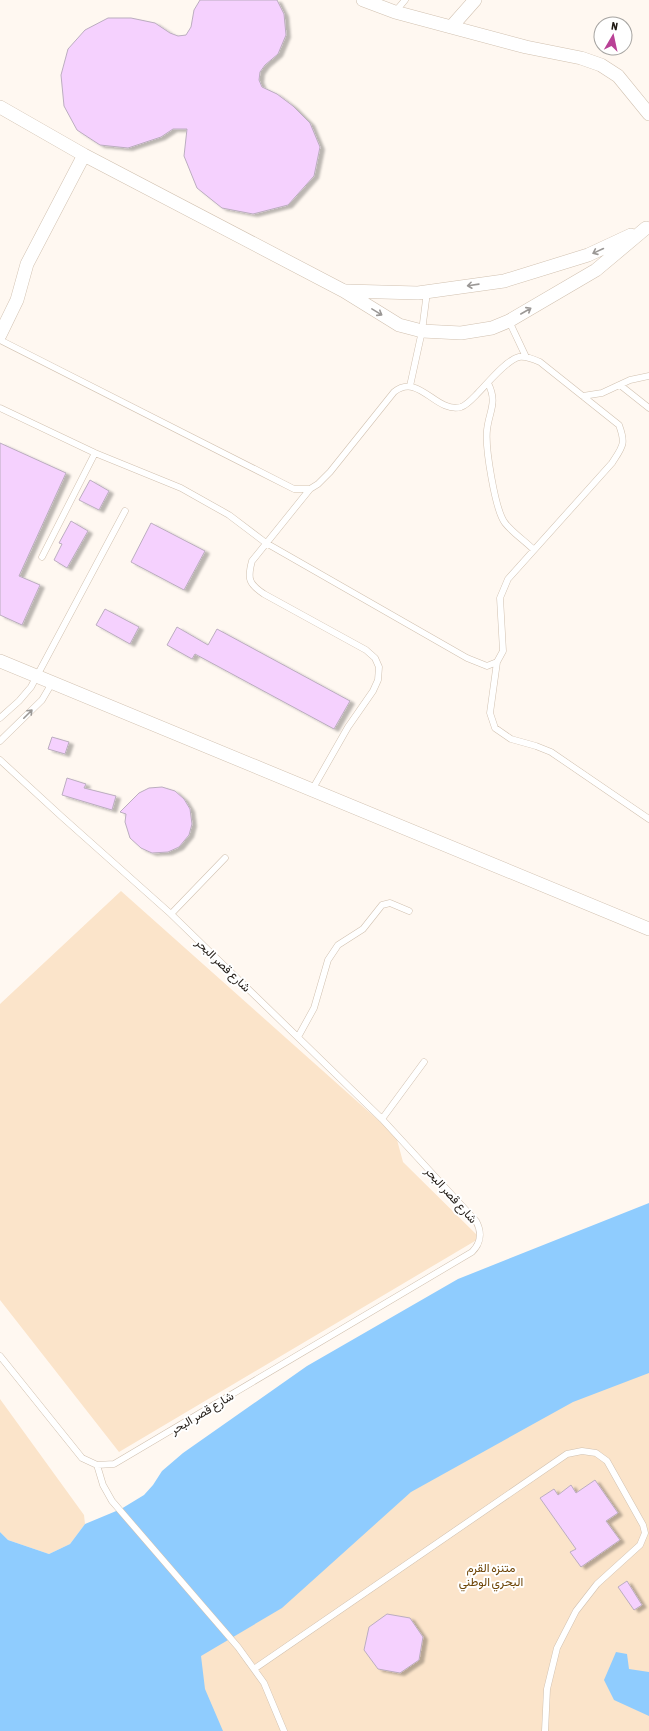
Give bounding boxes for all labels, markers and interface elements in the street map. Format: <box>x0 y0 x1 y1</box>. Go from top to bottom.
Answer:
north arrow <box>593 16 633 56</box>
text: N <box>610 20 619 33</box>
one-way arrow <box>593 248 605 255</box>
one-way arrow <box>467 281 480 289</box>
one-way arrow <box>520 307 532 315</box>
one-way arrow <box>371 308 383 316</box>
one-way arrow <box>23 709 33 719</box>
street label: شارع قصر البحر <box>190 935 253 996</box>
street label: شارع قصر البحر <box>420 1163 480 1227</box>
street label: شارع قصر البحر <box>167 1389 237 1440</box>
park label: متنزه القرم البحري الوطني <box>459 1561 523 1592</box>

